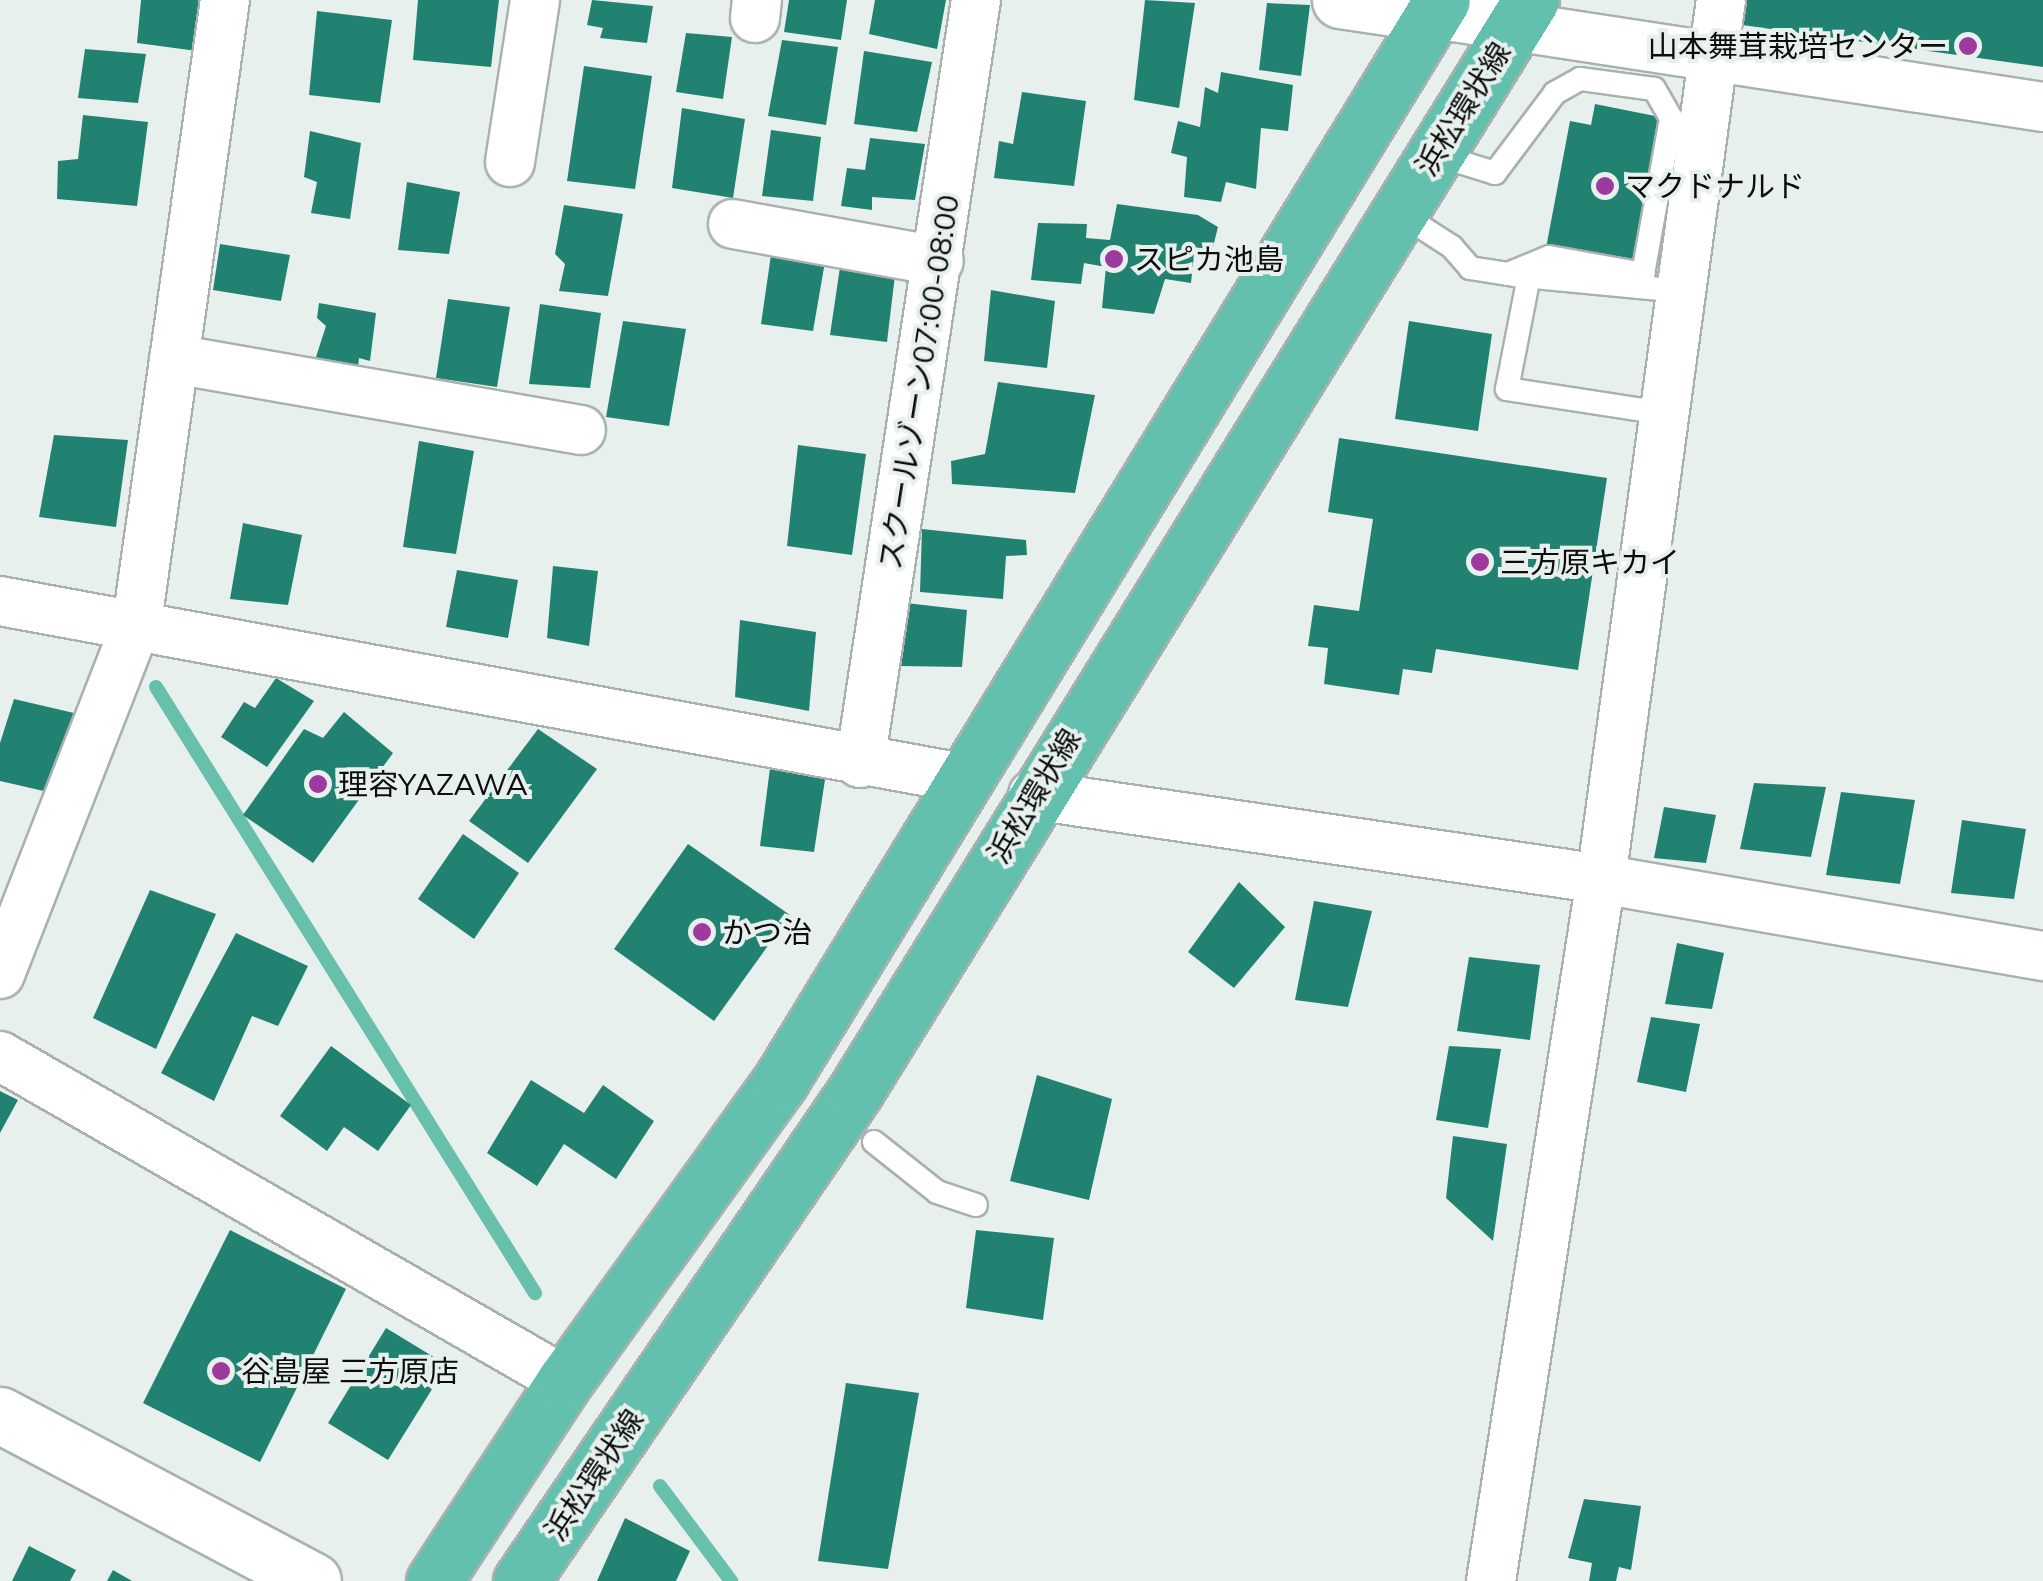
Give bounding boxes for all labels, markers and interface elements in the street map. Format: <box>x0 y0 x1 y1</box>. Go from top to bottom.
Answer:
place label: 山本舞茸栽培センター <box>1648 28 1948 64</box>
marker: 山本舞茸栽培センター <box>1957 35 1979 57</box>
street label: 浜松環状線 <box>1408 36 1518 182</box>
place label: マクドナルド <box>1625 168 1805 204</box>
marker: マクドナルド <box>1594 175 1616 197</box>
street label: スクールゾーン07:00-08:00 <box>871 191 967 573</box>
place label: スピカ池島 <box>1134 241 1284 277</box>
marker: スピカ池島 <box>1103 248 1125 270</box>
place label: 三方原キカイ <box>1500 544 1680 580</box>
marker: 三方原キカイ <box>1469 551 1491 573</box>
street label: 浜松環状線 <box>980 722 1088 870</box>
place label: 理容YAZAWA <box>338 766 528 802</box>
marker: 理容YAZAWA <box>307 773 329 795</box>
place label: かつ治 <box>722 914 812 950</box>
marker: かつ治 <box>691 921 713 943</box>
place label: 谷島屋 三方原店 <box>241 1353 459 1389</box>
marker: 谷島屋 三方原店 <box>210 1360 232 1382</box>
street label: 浜松環状線 <box>537 1403 651 1547</box>

